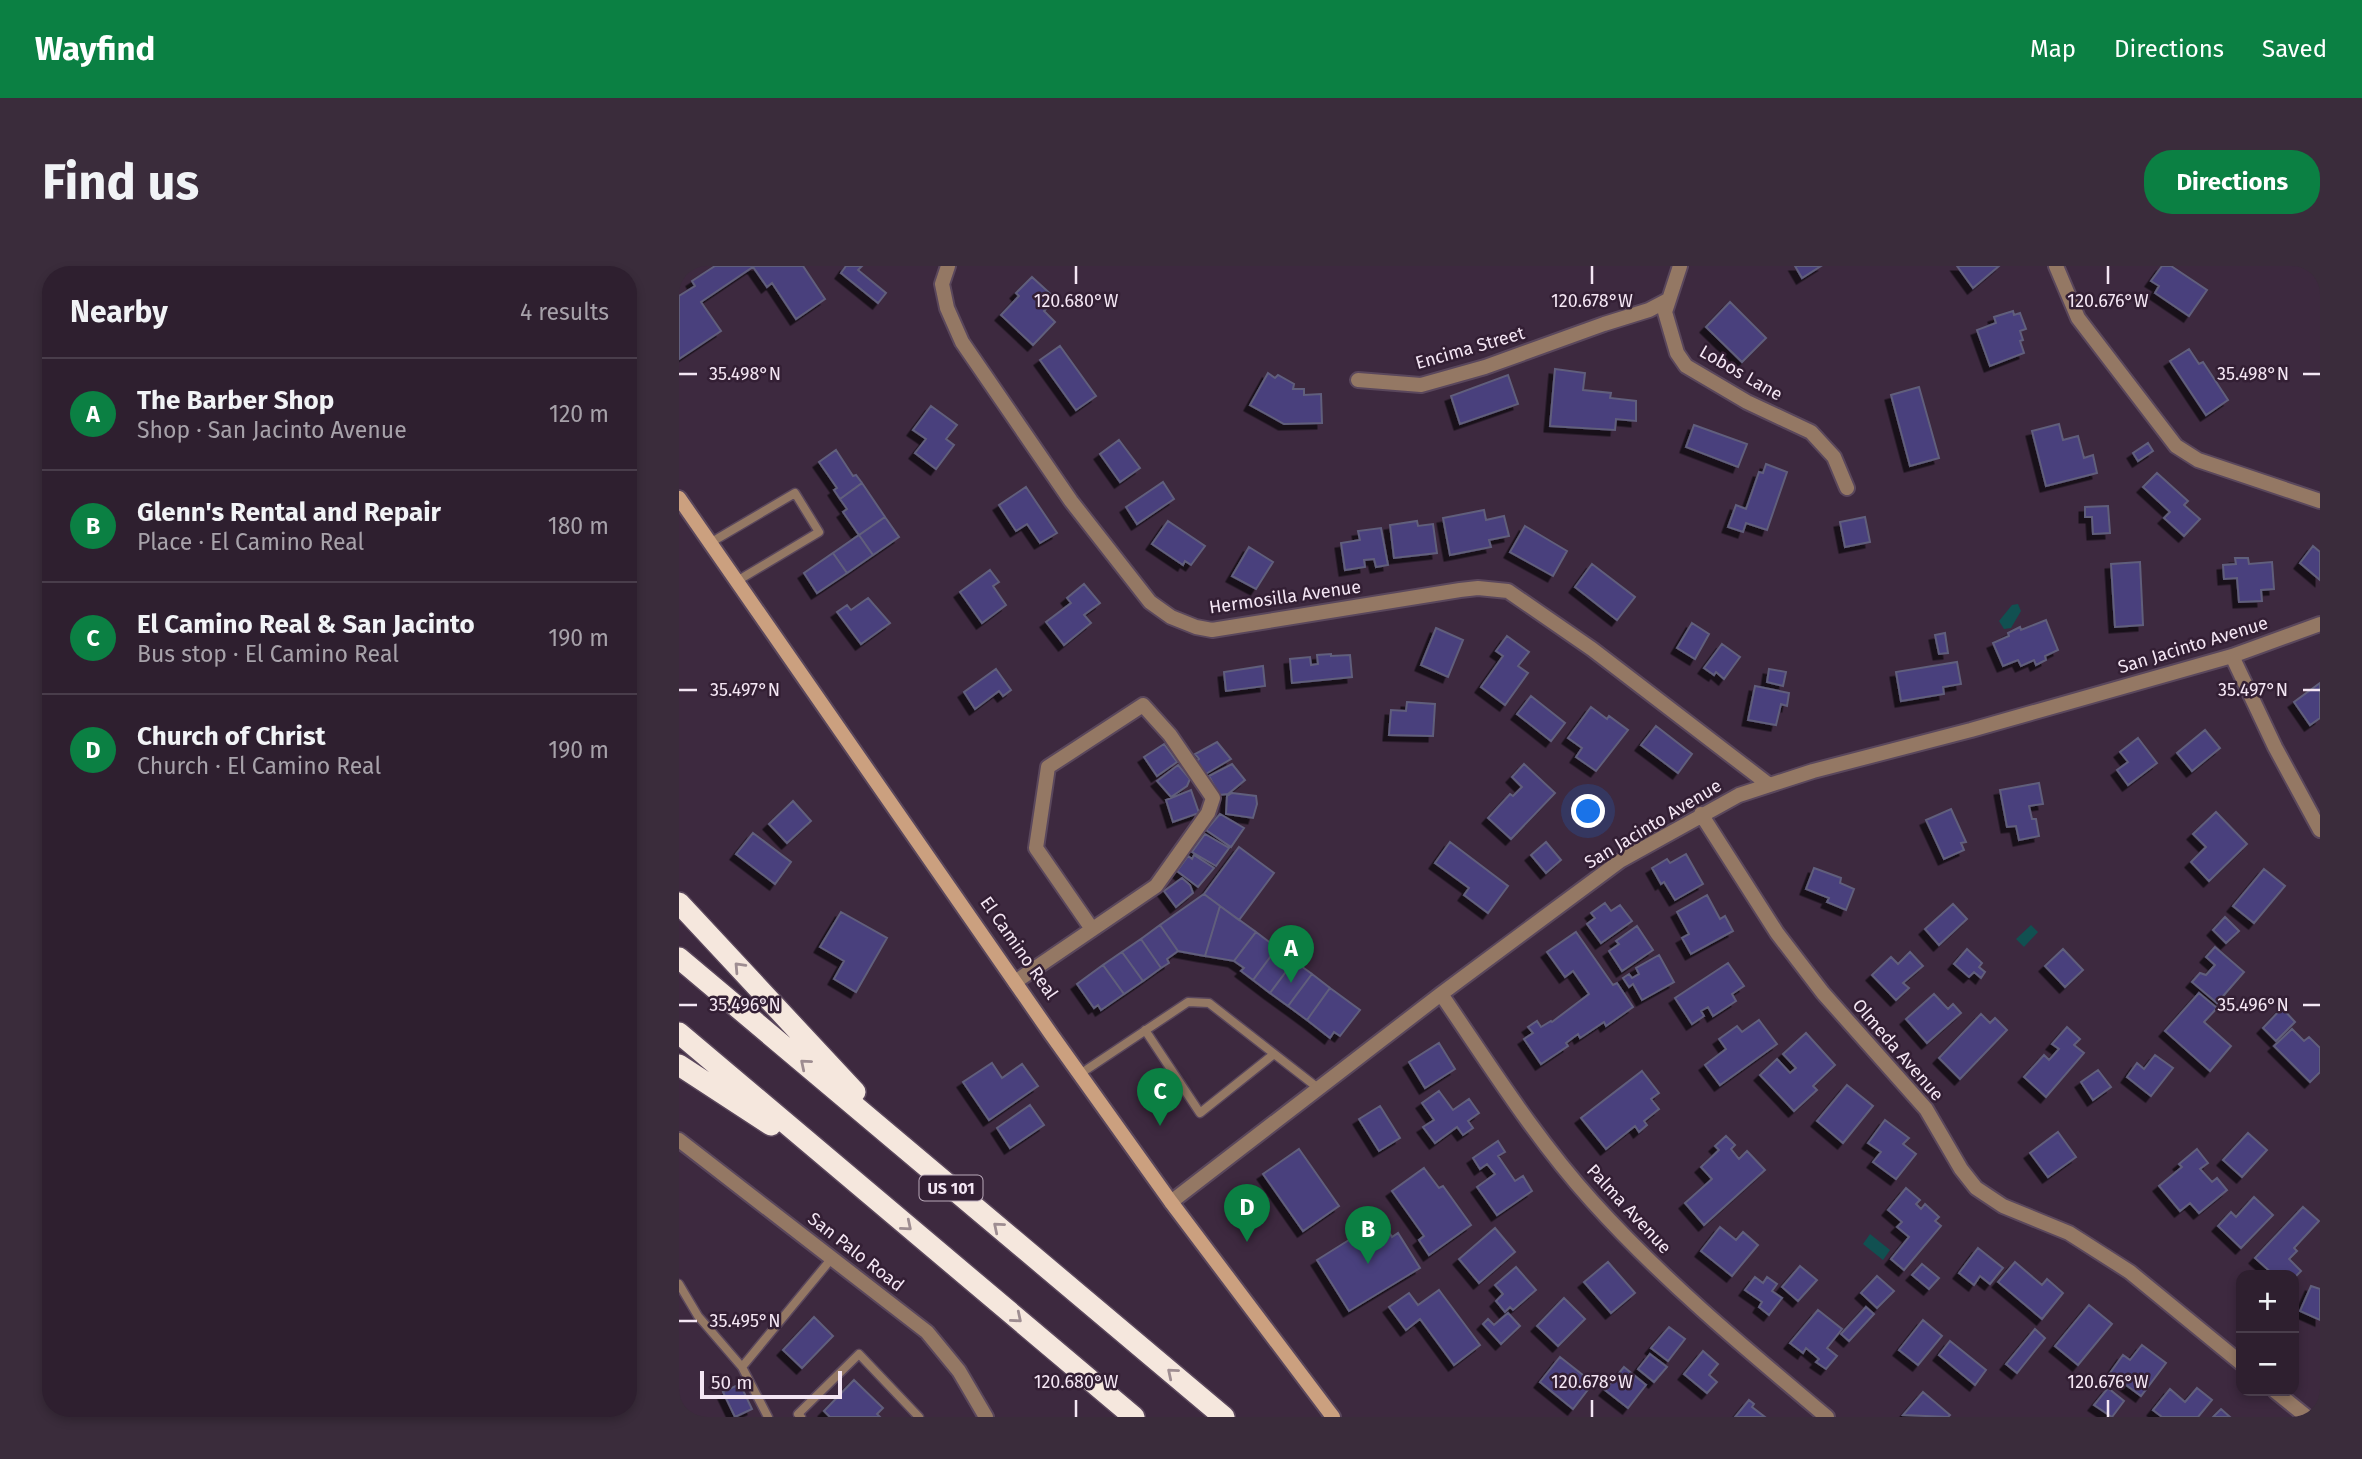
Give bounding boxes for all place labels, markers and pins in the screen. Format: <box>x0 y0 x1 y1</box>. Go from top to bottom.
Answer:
pin: A <box>1268 925 1314 983</box>
pin: C <box>1137 1068 1183 1126</box>
pin: D <box>1224 1184 1270 1242</box>
pin: B <box>1345 1206 1391 1264</box>

